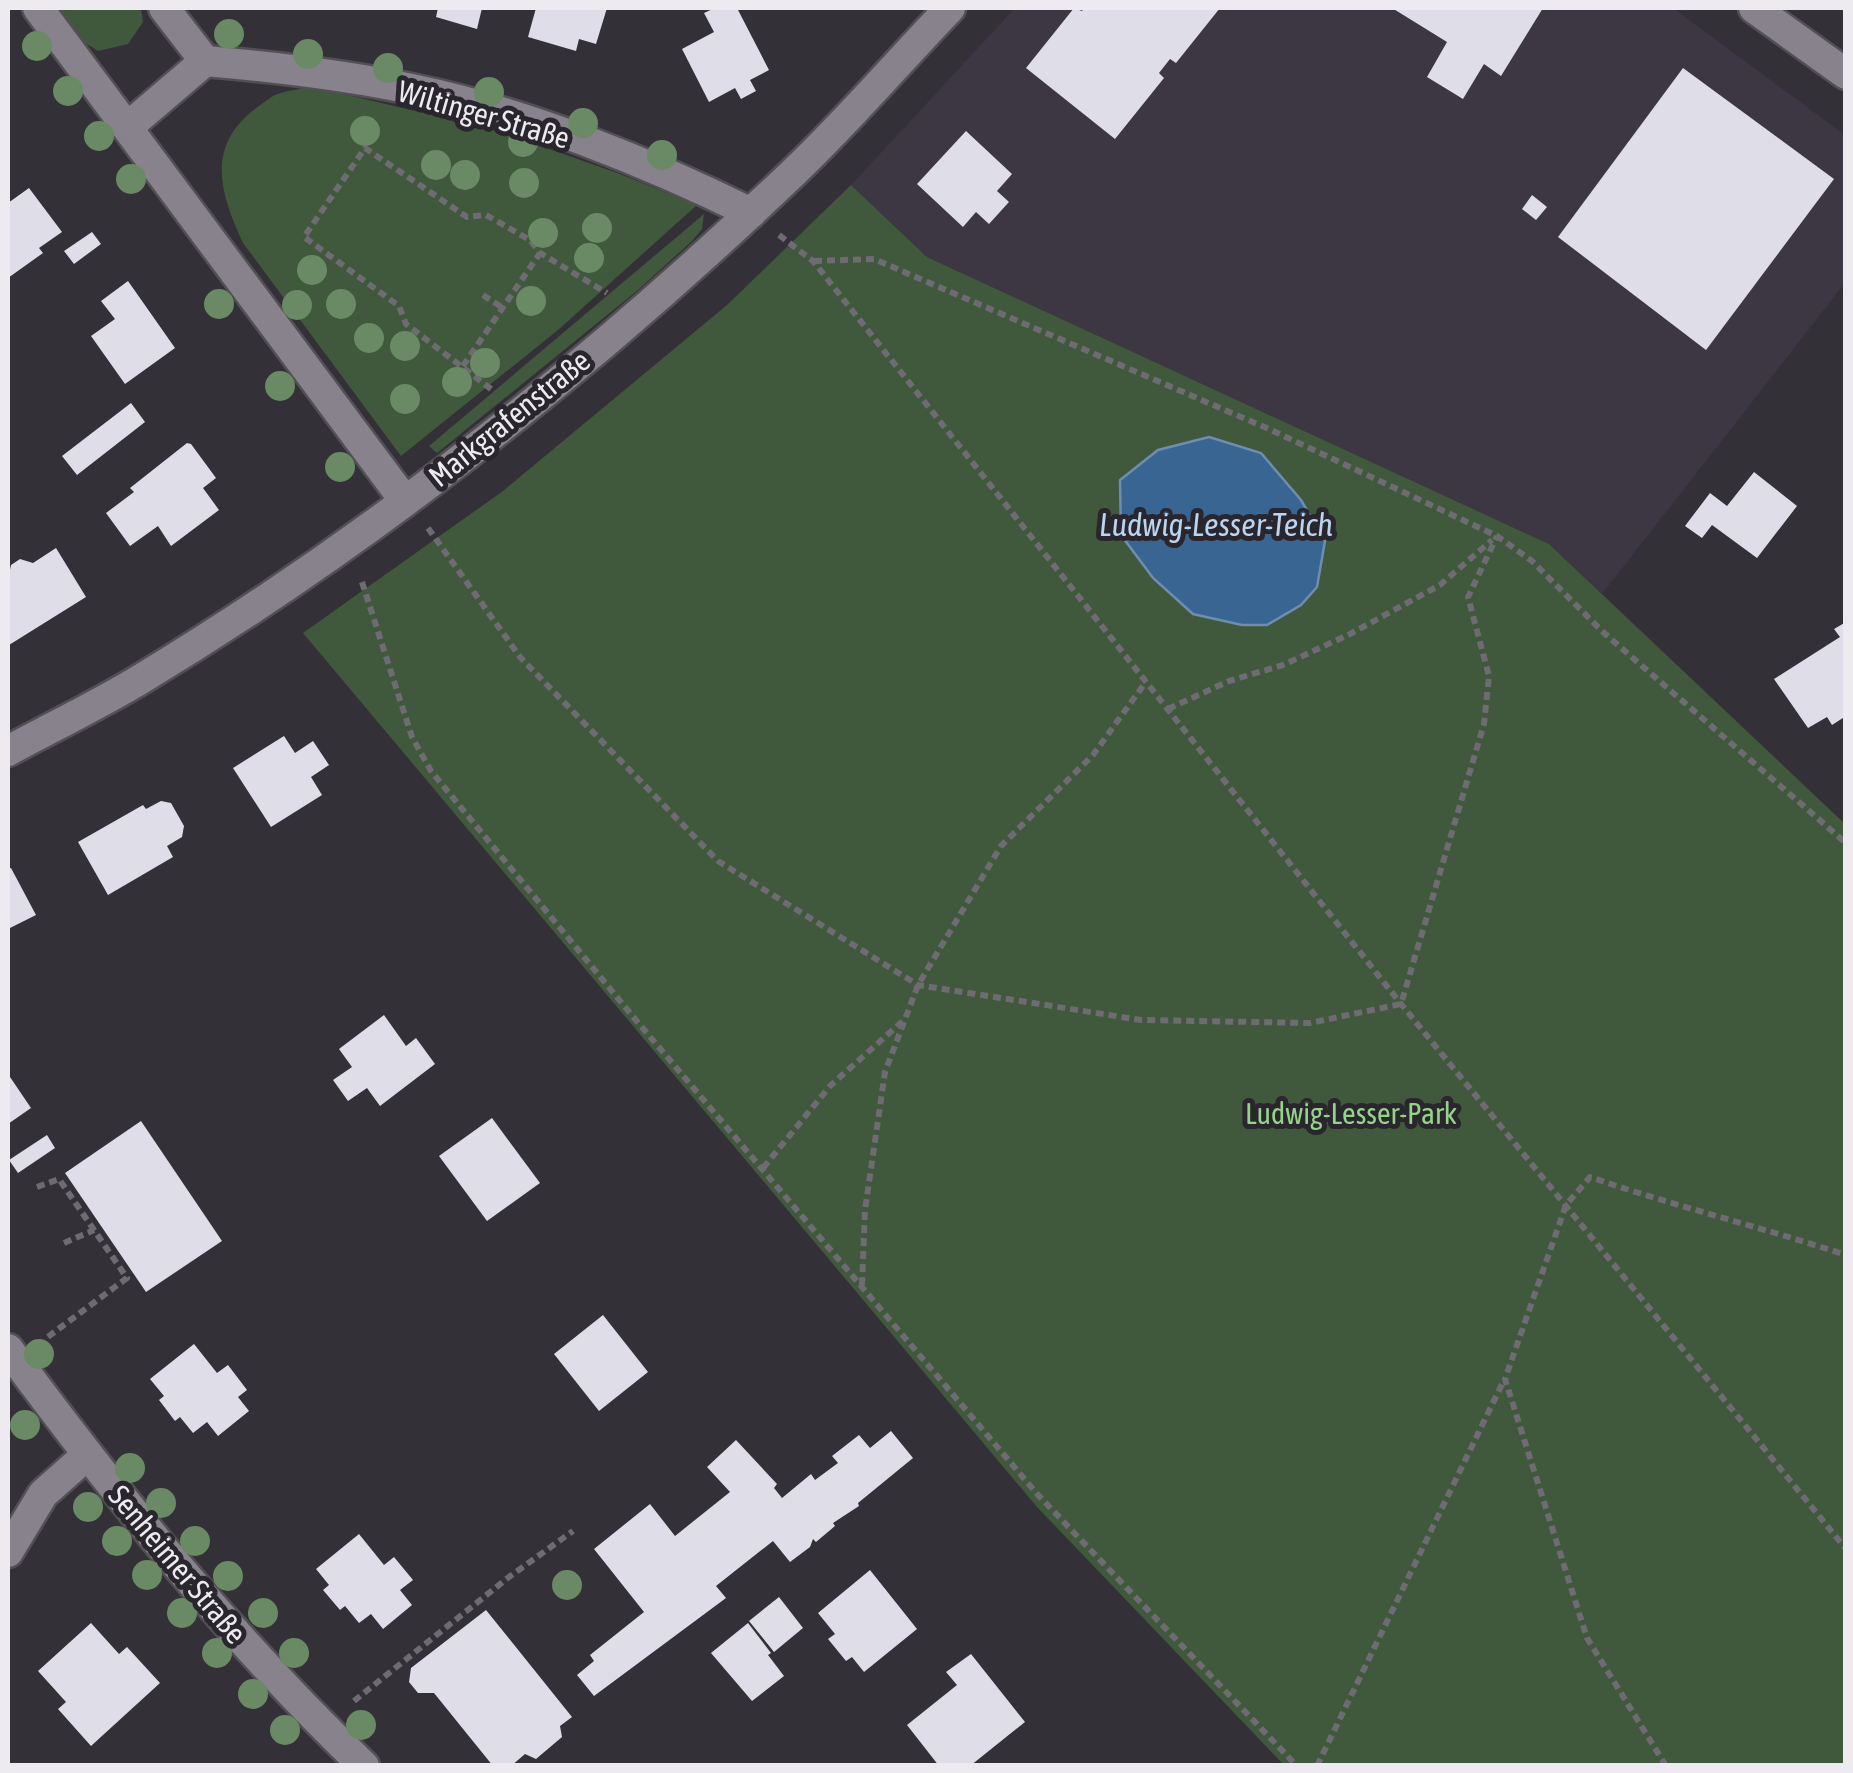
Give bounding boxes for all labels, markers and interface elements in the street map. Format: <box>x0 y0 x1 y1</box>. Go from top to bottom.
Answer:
street label: Wiltinger Straße <box>394 73 574 155</box>
street label: Markgrafenstraße <box>422 343 596 493</box>
water label: Ludwig-Lesser-Teich <box>1099 506 1333 543</box>
park label: Ludwig-Lesser-Park <box>1245 1096 1457 1130</box>
street label: Senheimer Straße <box>102 1478 254 1650</box>

